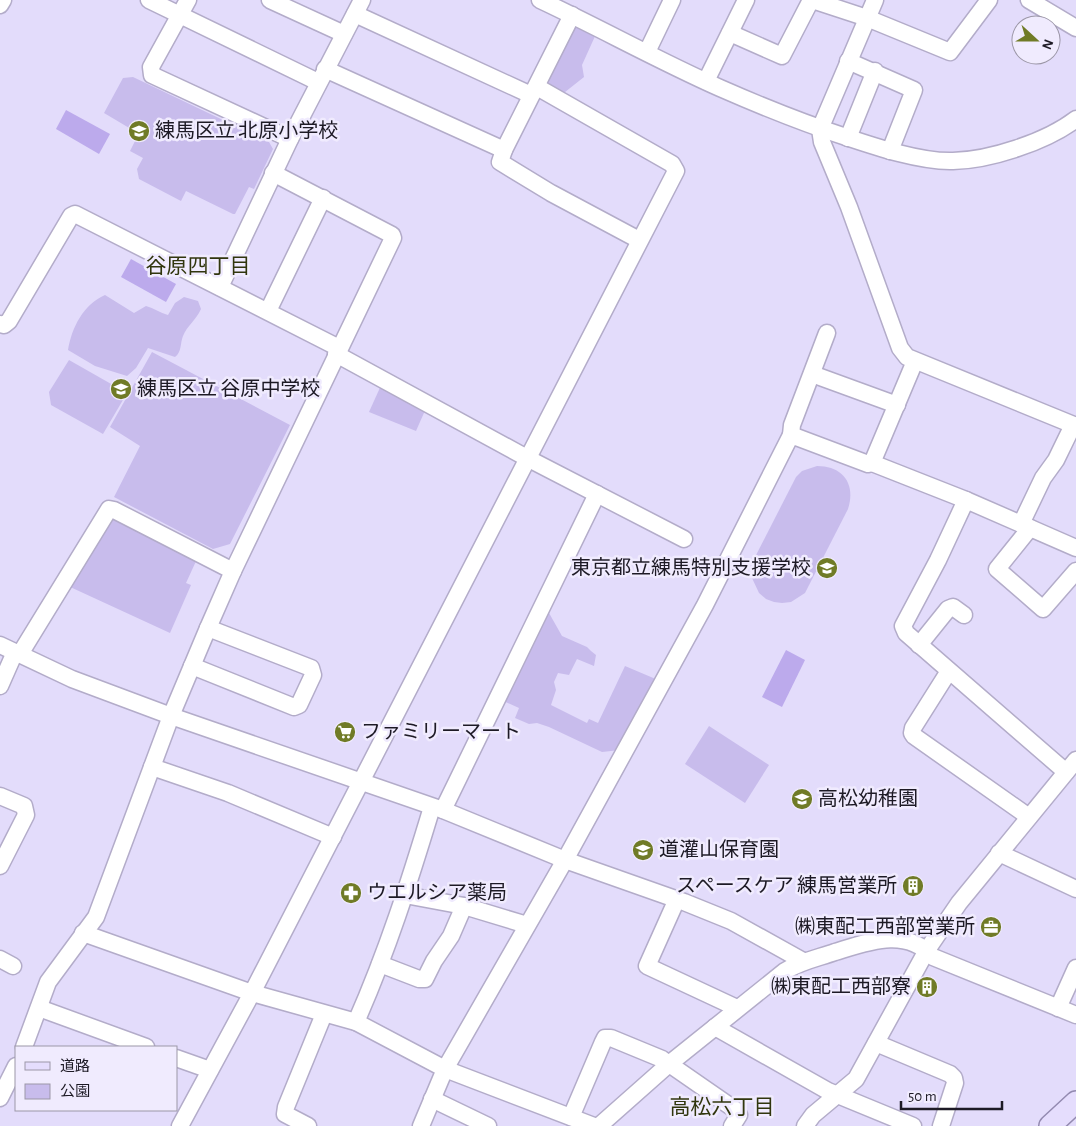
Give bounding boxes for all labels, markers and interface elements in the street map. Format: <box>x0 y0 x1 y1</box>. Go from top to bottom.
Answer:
north arrow <box>1011 15 1061 65</box>
text: N <box>1039 37 1055 51</box>
school or university icon: 練馬区立 北原小学校 <box>127 119 151 143</box>
place label: 練馬区立 北原小学校 <box>155 120 338 141</box>
district label: 谷原四丁目 <box>146 255 251 277</box>
school or university icon: 練馬区立 谷原中学校 <box>109 377 133 401</box>
place label: 練馬区立 谷原中学校 <box>137 378 320 399</box>
place label: 東京都立練馬特別支援学校 <box>571 556 811 578</box>
school or university icon: 東京都立練馬特別支援学校 <box>815 556 839 580</box>
supermarket icon: ファミリーマート <box>333 720 357 744</box>
place label: ファミリーマート <box>361 722 521 742</box>
school or university icon: 高松幼稚園 <box>790 787 814 811</box>
place label: 高松幼稚園 <box>818 788 918 809</box>
school or university icon: 道灌山保育園 <box>631 838 655 862</box>
place label: 道灌山保育園 <box>659 839 779 860</box>
building icon: スペースケア 練馬営業所 <box>901 874 925 898</box>
place label: スペースケア 練馬営業所 <box>676 875 897 896</box>
pharmacy icon: ウエルシア薬局 <box>339 881 363 905</box>
place label: ウエルシア薬局 <box>367 882 507 903</box>
office icon: ㈱東配工西部営業所 <box>979 915 1003 939</box>
place label: ㈱東配工西部営業所 <box>795 916 975 937</box>
building icon: ㈱東配工西部寮 <box>915 975 939 999</box>
place label: ㈱東配工西部寮 <box>771 976 911 997</box>
legend <box>15 1046 178 1111</box>
text: 道路 <box>60 1058 90 1074</box>
scale bar <box>901 1078 1002 1110</box>
text: 公園 <box>60 1083 90 1099</box>
text: 50 m <box>908 1089 937 1104</box>
district label: 高松六丁目 <box>670 1096 775 1118</box>

